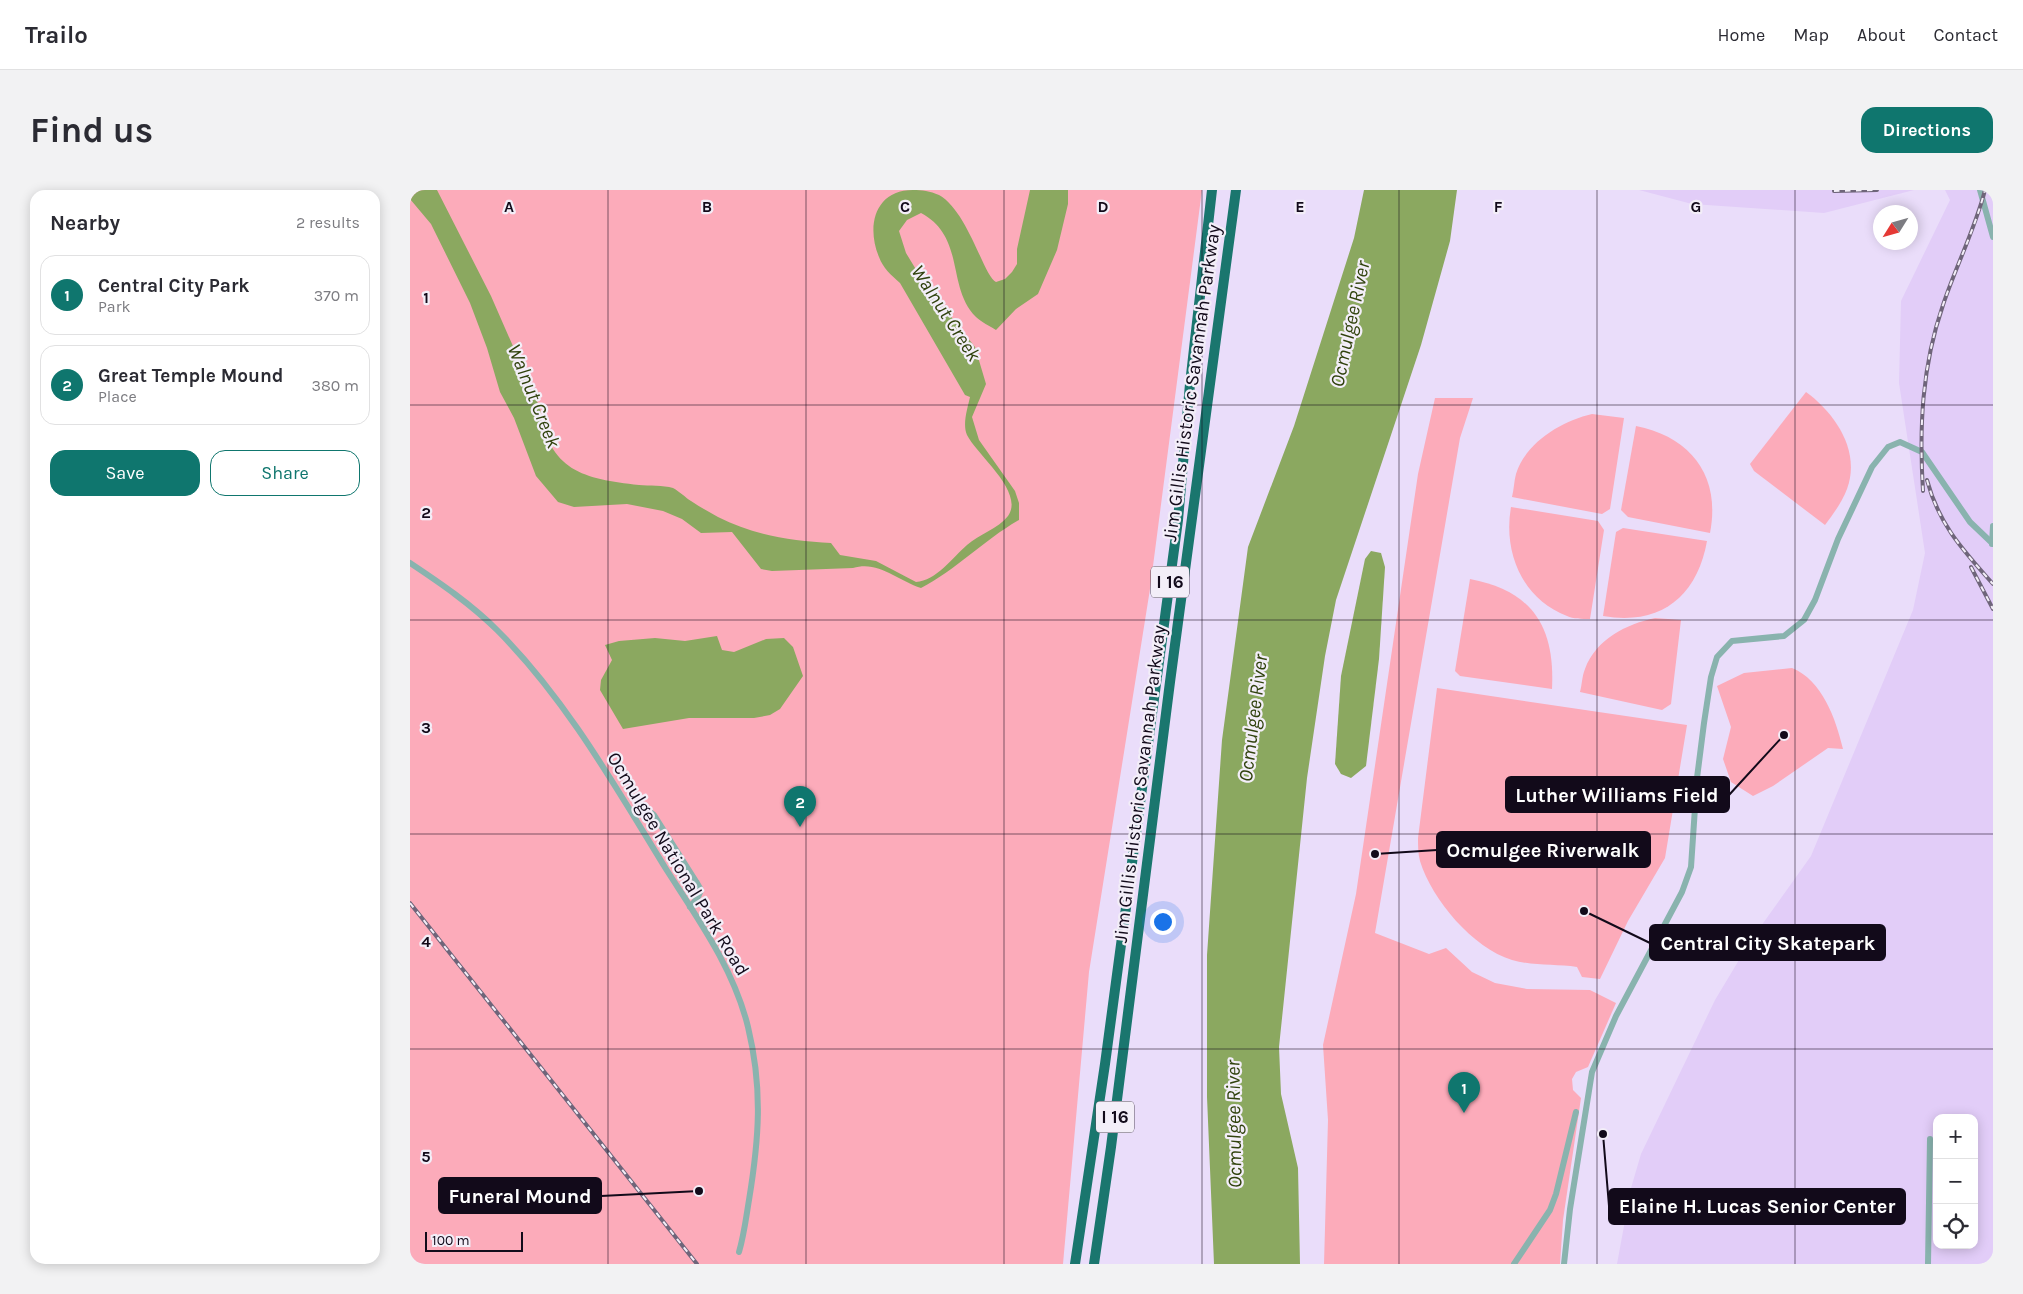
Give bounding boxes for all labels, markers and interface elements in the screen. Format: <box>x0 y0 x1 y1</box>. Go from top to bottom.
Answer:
text: Trailo <box>25 21 88 49</box>
text: Home <box>1717 24 1765 46</box>
text: Map <box>1793 24 1829 46</box>
text: About <box>1857 24 1906 46</box>
text: Contact <box>1934 24 1998 46</box>
button: Directions <box>1861 107 1993 153</box>
text: Find us <box>30 110 153 151</box>
text: A <box>504 197 514 216</box>
text: B <box>702 197 712 216</box>
text: C <box>900 197 910 216</box>
text: D <box>1098 197 1109 216</box>
text: E <box>1295 197 1305 216</box>
text: F <box>1494 197 1503 216</box>
text: G <box>1691 197 1701 216</box>
north arrow <box>1873 205 1918 250</box>
text: Nearby <box>50 211 120 235</box>
text: 2 results <box>296 213 360 232</box>
street label: Jim Gillis Historic Savannah Parkway <box>1159 223 1225 543</box>
water label: Ocmulgee River <box>1325 258 1375 389</box>
water label: Walnut Creek <box>906 261 986 366</box>
text: Central City Park <box>98 275 250 297</box>
text: 1 <box>64 286 70 305</box>
text: 370 m <box>314 286 359 305</box>
text: 1 <box>423 288 429 307</box>
text: Park <box>98 297 130 316</box>
water label: Walnut Creek <box>503 341 566 452</box>
text: Great Temple Mound <box>98 365 283 387</box>
text: 2 <box>62 376 72 395</box>
text: 380 m <box>311 376 359 395</box>
text: Place <box>98 387 137 406</box>
button: Save <box>50 450 200 496</box>
button: Share <box>210 450 360 496</box>
text: 2 <box>421 503 431 522</box>
road number: I 16 <box>1151 567 1189 598</box>
street label: Jim Gillis Historic Savannah Parkway <box>1110 624 1170 944</box>
water label: Ocmulgee River <box>1234 652 1272 783</box>
text: 3 <box>421 718 431 737</box>
street label: Ocmulgee National Park Road <box>602 748 754 980</box>
callout: Luther Williams Field <box>1506 777 1729 812</box>
text: Luther Williams Field <box>1515 784 1719 807</box>
pin: 2 <box>784 786 816 827</box>
callout: Ocmulgee Riverwalk <box>1437 832 1650 867</box>
text: Ocmulgee Riverwalk <box>1447 839 1640 862</box>
your location <box>1150 909 1176 935</box>
callout: Central City Skatepark <box>1650 925 1885 960</box>
text: 4 <box>421 932 431 951</box>
text: Central City Skatepark <box>1661 932 1876 955</box>
water label: Ocmulgee River <box>1221 1059 1247 1188</box>
pin: 1 <box>1448 1072 1480 1113</box>
road number: I 16 <box>1096 1102 1134 1132</box>
map controls <box>1933 1114 1978 1249</box>
button: + <box>1933 1114 1978 1159</box>
text: 5 <box>421 1147 431 1166</box>
button: − <box>1933 1159 1978 1204</box>
callout: Funeral Mound <box>439 1178 601 1213</box>
text: Funeral Mound <box>449 1185 591 1208</box>
callout: Elaine H. Lucas Senior Center <box>1609 1189 1905 1224</box>
text: Elaine H. Lucas Senior Center <box>1619 1195 1895 1218</box>
button: locate <box>1933 1204 1978 1249</box>
scale bar <box>425 1229 522 1252</box>
text: 100 m <box>432 1232 470 1249</box>

